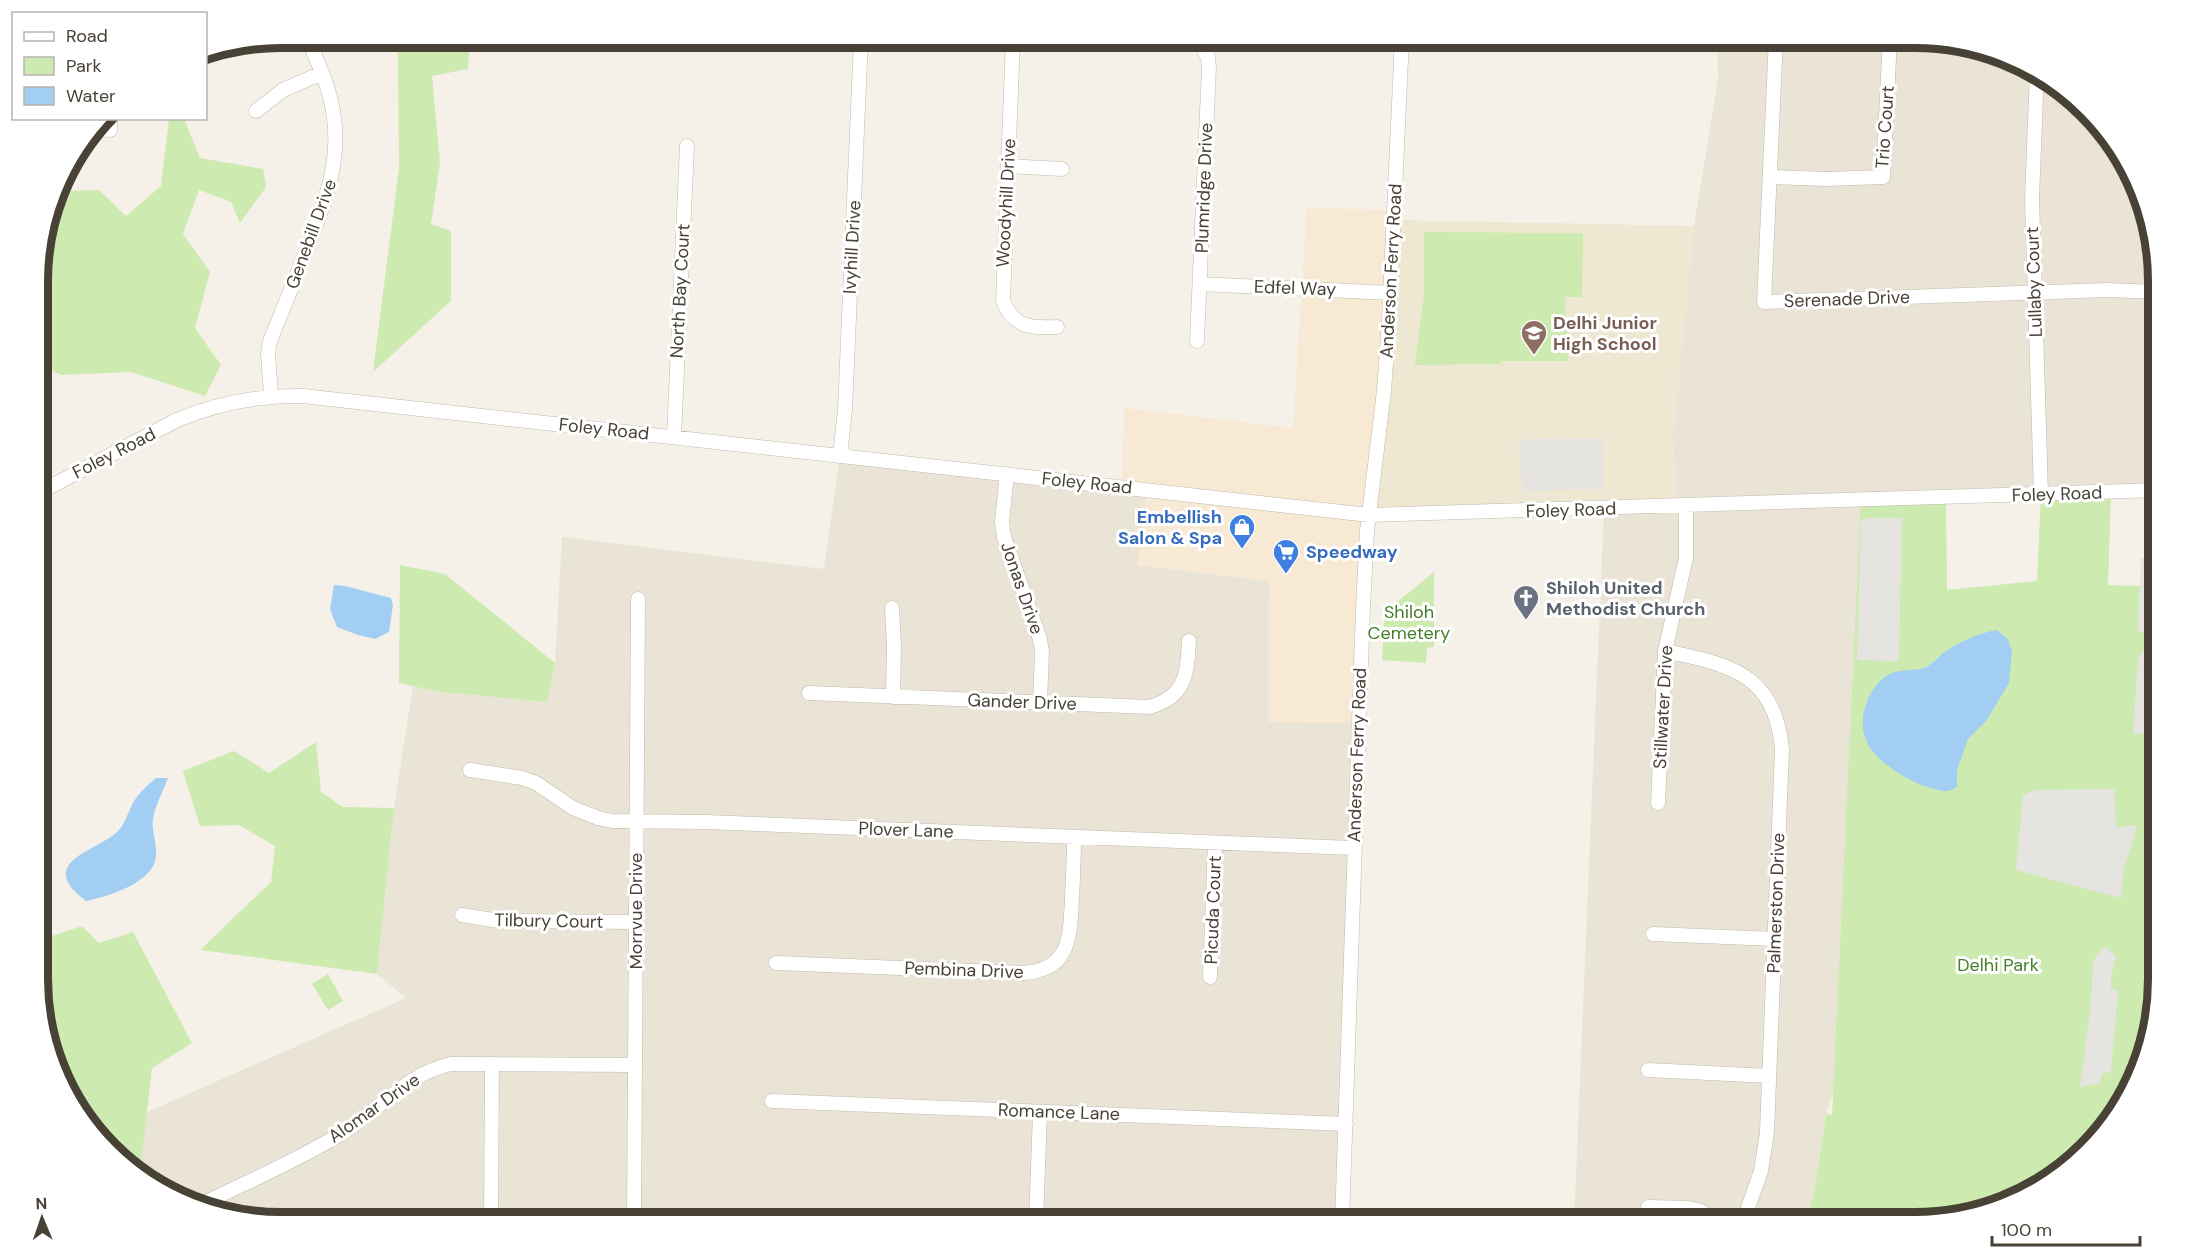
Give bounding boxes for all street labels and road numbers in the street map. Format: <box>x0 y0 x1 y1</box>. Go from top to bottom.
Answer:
street label: Trio Court <box>1870 85 1900 169</box>
street label: Plumridge Drive <box>1190 122 1218 254</box>
street label: Woodyhill Drive <box>991 138 1021 268</box>
street label: Genebill Drive <box>280 176 342 292</box>
street label: Anderson Ferry Road <box>1374 183 1408 359</box>
street label: Ivyhill Drive <box>838 200 866 294</box>
street label: North Bay Court <box>664 223 696 359</box>
street label: Lullaby Court <box>2020 226 2048 338</box>
street label: Edfel Way <box>1253 275 1337 301</box>
street label: Serenade Drive <box>1783 285 1911 313</box>
street label: Foley Road <box>558 412 650 446</box>
street label: Foley Road <box>68 422 160 484</box>
street label: Foley Road <box>1041 466 1133 500</box>
street label: Foley Road <box>2011 480 2103 508</box>
street label: Foley Road <box>1525 496 1617 524</box>
street label: Jonas Drive <box>995 539 1049 637</box>
street label: Stillwater Drive <box>1648 645 1678 769</box>
street label: Anderson Ferry Road <box>1342 667 1372 843</box>
street label: Gander Drive <box>967 688 1077 716</box>
street label: Plover Lane <box>858 816 954 844</box>
street label: Palmerston Drive <box>1762 832 1790 974</box>
street label: Morrvue Drive <box>624 853 648 969</box>
street label: Picuda Court <box>1199 855 1227 965</box>
street label: Tilbury Court <box>494 908 604 934</box>
street label: Pembina Drive <box>904 956 1024 984</box>
street label: Alomar Drive <box>323 1068 425 1148</box>
street label: Romance Lane <box>998 1098 1120 1126</box>

